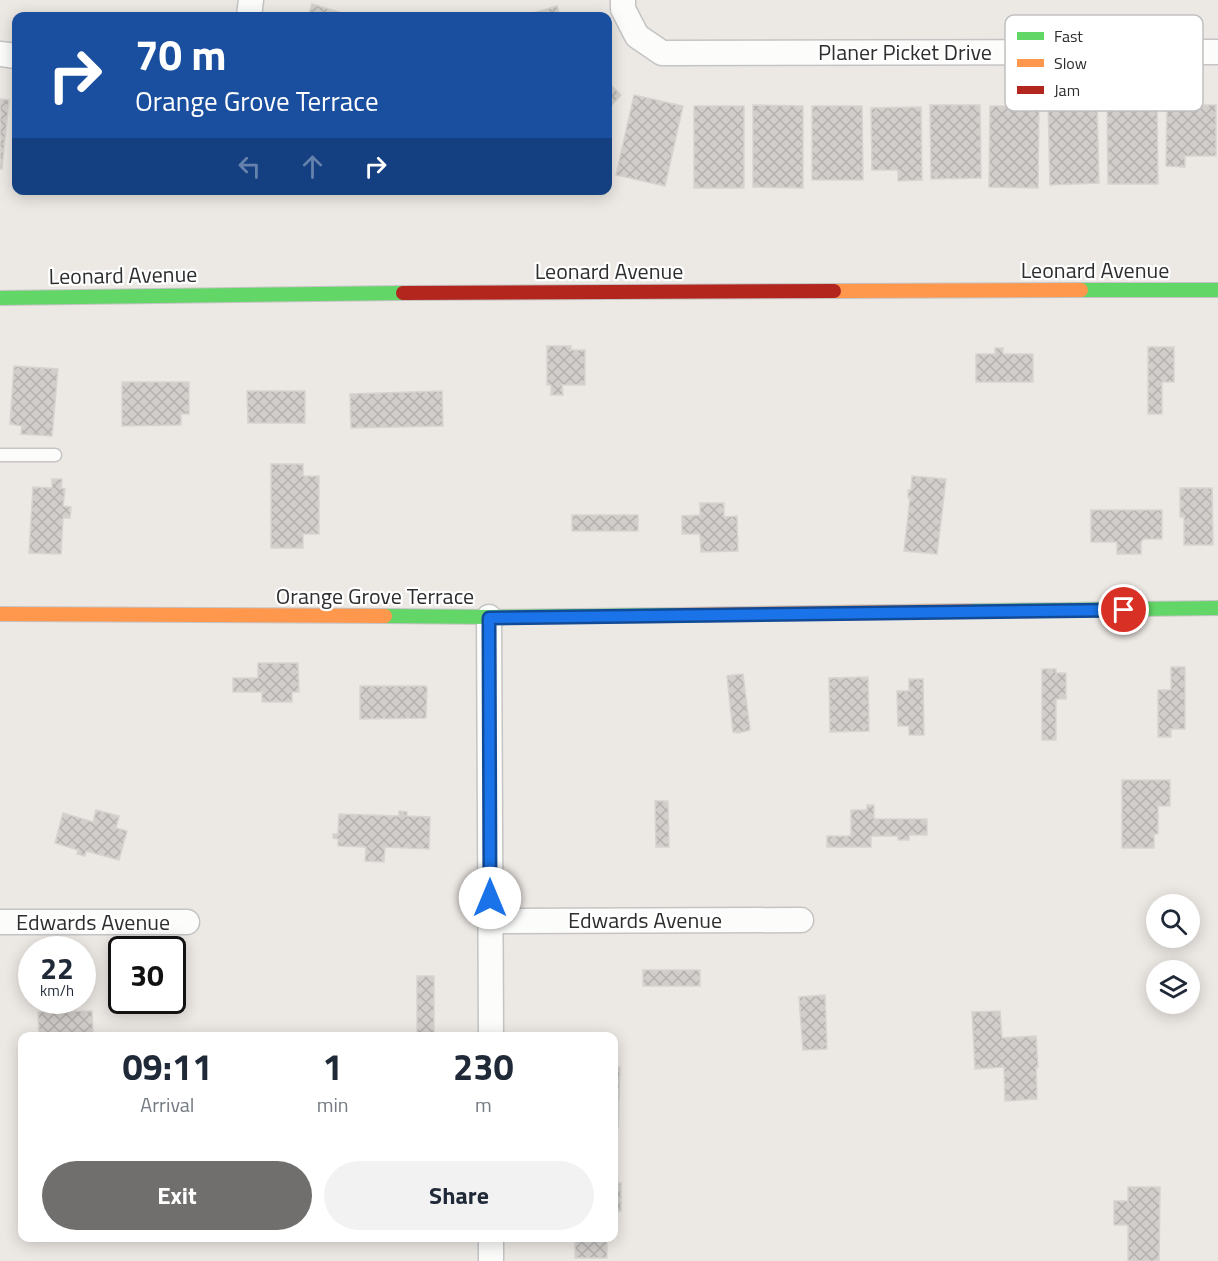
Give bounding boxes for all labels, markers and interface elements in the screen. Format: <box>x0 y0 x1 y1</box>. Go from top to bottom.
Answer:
legend <box>1005 15 1203 111</box>
text: 70 m <box>135 22 227 86</box>
text: Fast <box>1054 24 1083 48</box>
street label: Planer Picket Drive <box>818 35 992 69</box>
icon: right <box>36 36 114 114</box>
text: Slow <box>1054 51 1087 75</box>
text: Jam <box>1054 78 1080 102</box>
text: Orange Grove Terrace <box>135 80 379 121</box>
icon: left <box>233 150 266 183</box>
icon: ahead <box>296 150 329 183</box>
icon: right <box>359 150 392 183</box>
street label: Leonard Avenue <box>1021 253 1169 287</box>
street label: Leonard Avenue <box>535 254 683 288</box>
street label: Leonard Avenue <box>48 257 198 293</box>
street label: Orange Grove Terrace <box>276 579 474 613</box>
pin <box>1098 584 1149 635</box>
icon: arrive <box>1107 593 1140 626</box>
position arrow <box>458 866 522 930</box>
map controls <box>1146 894 1200 1014</box>
button: search <box>1146 894 1200 948</box>
street label: Edwards Avenue <box>568 903 722 937</box>
street label: Edwards Avenue <box>16 905 170 939</box>
speed limit sign: 30 <box>108 936 186 1014</box>
text: 22 <box>40 945 74 991</box>
button: layers <box>1146 960 1200 1014</box>
text: km/h <box>40 979 74 1002</box>
text: 09:11 <box>122 1039 212 1094</box>
text: 1 <box>323 1039 343 1094</box>
text: 230 <box>453 1039 514 1094</box>
text: Arrival <box>140 1089 195 1120</box>
text: min <box>317 1089 349 1120</box>
text: m <box>475 1089 492 1120</box>
button: Exit <box>42 1161 312 1230</box>
button: Share <box>324 1161 594 1230</box>

